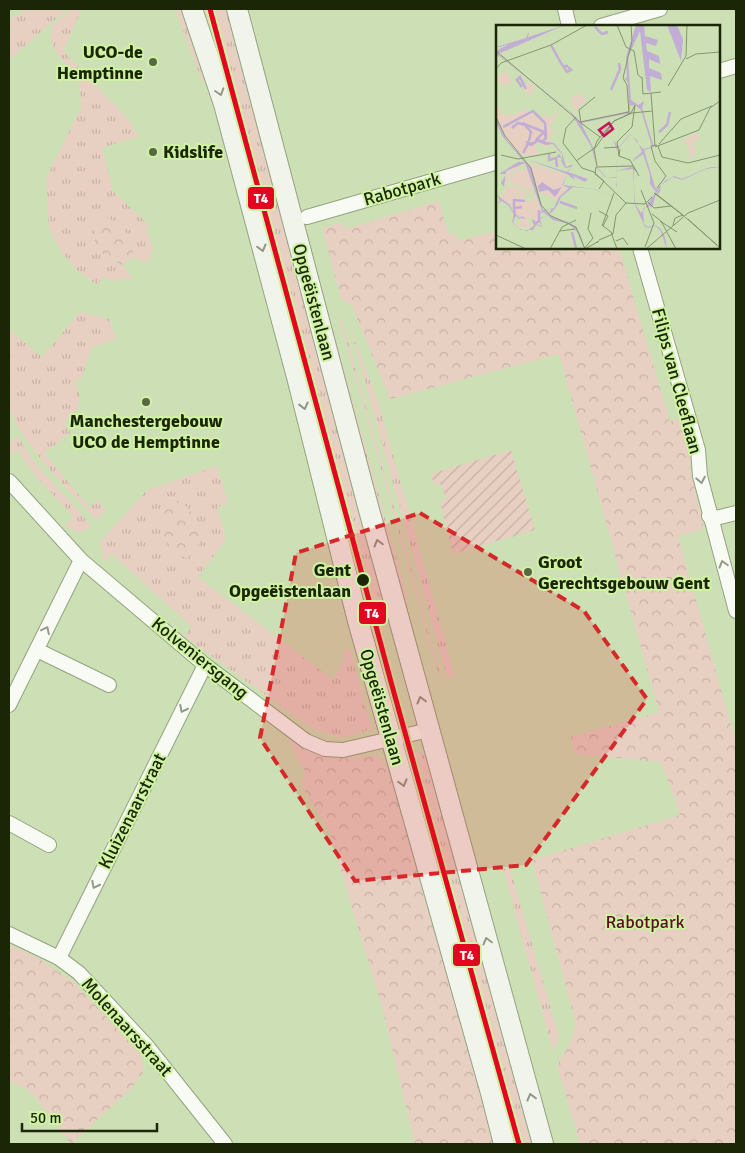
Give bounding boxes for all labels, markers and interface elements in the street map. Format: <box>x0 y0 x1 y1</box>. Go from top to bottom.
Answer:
inset map <box>496 25 720 249</box>
place label: UCO-de Hemptinne <box>57 41 143 84</box>
marker: UCO-de Hemptinne <box>147 56 159 68</box>
one-way arrow <box>214 87 224 95</box>
place label: Kidslife <box>163 141 223 163</box>
marker: Kidslife <box>147 146 159 158</box>
street label: Rabotpark <box>361 168 443 210</box>
line badge: T4 <box>247 186 275 210</box>
text: T4 <box>254 190 269 207</box>
street label: Opgeëistenlaan <box>288 241 340 363</box>
one-way arrow <box>257 244 267 252</box>
street label: Filips van Cleeflaan <box>647 306 707 456</box>
marker: Manchestergebouw UCO de Hemptinne <box>140 396 152 408</box>
one-way arrow <box>298 401 309 410</box>
place label: Manchestergebouw UCO de Hemptinne <box>70 410 223 453</box>
one-way arrow <box>695 476 706 485</box>
one-way arrow <box>373 538 384 547</box>
place label: Groot Gerechtsgebouw Gent <box>538 551 710 594</box>
place label: Gent Opgeëistenlaan <box>229 559 351 602</box>
one-way arrow <box>718 560 729 569</box>
marker: Groot Gerechtsgebouw Gent <box>522 566 534 578</box>
marker: Gent Opgeëistenlaan <box>355 572 371 588</box>
line badge: T4 <box>358 601 387 625</box>
text: T4 <box>365 605 380 622</box>
street label: Kolveniersgang <box>147 612 253 704</box>
one-way arrow <box>40 626 51 635</box>
street label: Opgeëistenlaan <box>355 646 409 768</box>
one-way arrow <box>416 695 427 704</box>
one-way arrow <box>179 704 189 713</box>
street label: Kluizenaarstraat <box>93 749 171 873</box>
one-way arrow <box>397 778 407 786</box>
one-way arrow <box>91 880 101 889</box>
park label: Rabotpark <box>605 911 685 933</box>
one-way arrow <box>483 937 493 945</box>
line badge: T4 <box>452 943 481 967</box>
text: T4 <box>460 947 475 964</box>
street label: Molenaarsstraat <box>77 973 177 1081</box>
one-way arrow <box>526 1094 536 1102</box>
scale bar <box>22 1100 158 1132</box>
text: 50 m <box>30 1109 61 1127</box>

